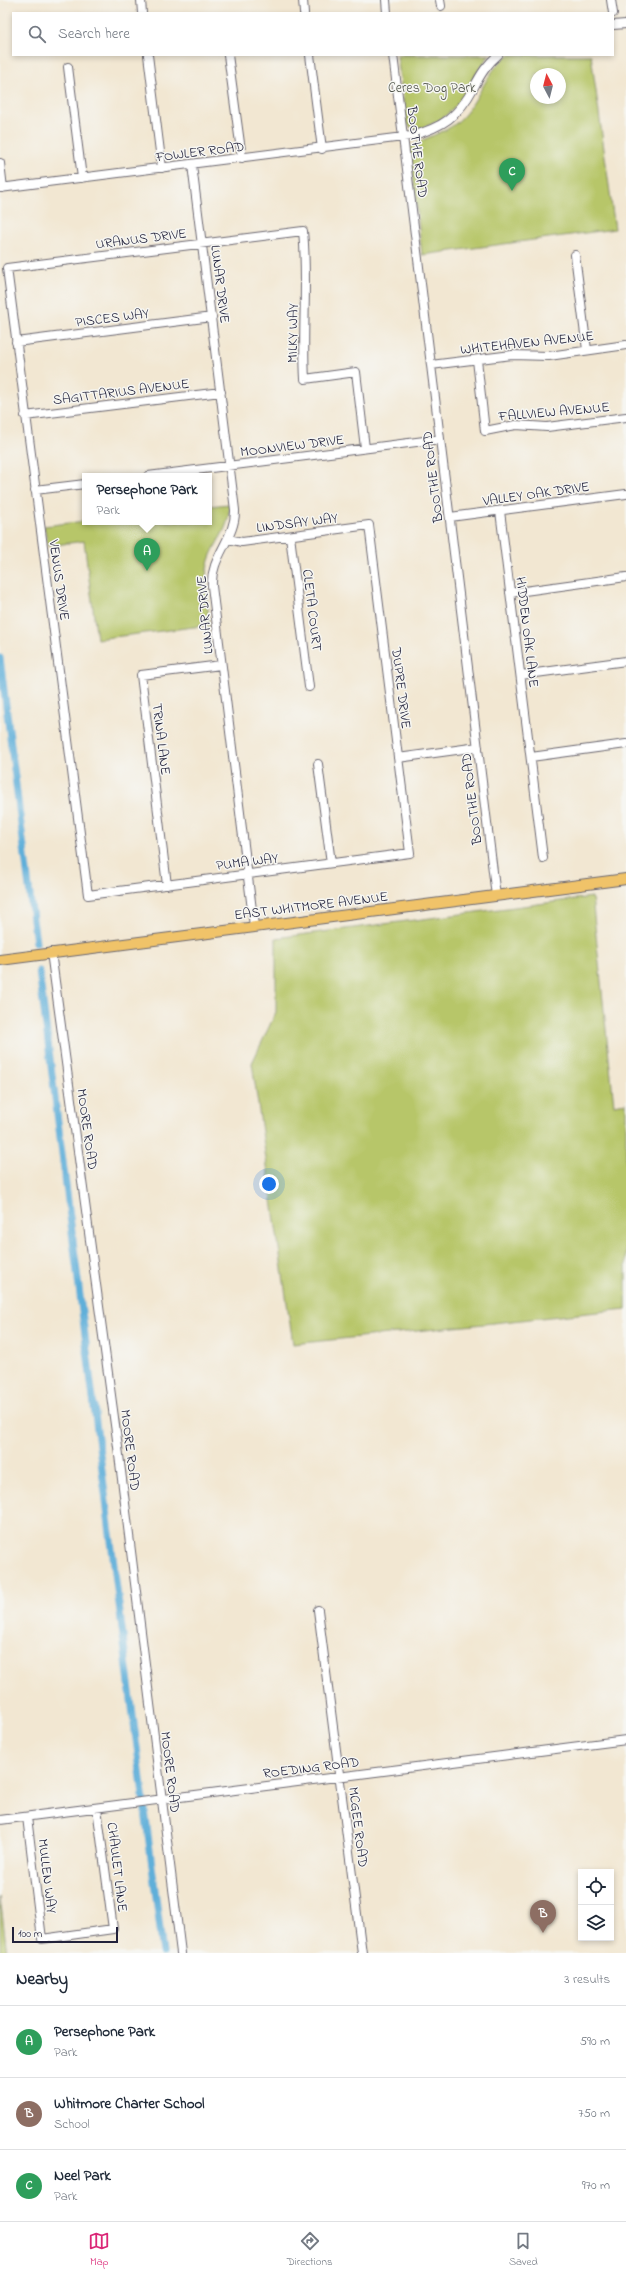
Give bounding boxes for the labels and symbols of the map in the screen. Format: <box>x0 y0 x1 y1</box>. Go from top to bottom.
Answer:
north arrow <box>530 68 566 104</box>
park label: Ceres Dog Park <box>388 78 477 100</box>
street label: BOOTHE ROAD <box>400 104 433 199</box>
street label: FOWLER ROAD <box>154 137 246 168</box>
pin: C <box>499 158 525 191</box>
street label: URANUS DRIVE <box>94 223 188 255</box>
street label: LUNAR DRIVE <box>204 244 235 325</box>
street label: MILKY WAY <box>282 302 305 363</box>
street label: PISCES WAY <box>74 303 151 333</box>
street label: WHITEHAVEN AVENUE <box>459 326 595 361</box>
street label: SAGITTARIUS AVENUE <box>52 374 191 411</box>
street label: FALLVIEW AVENUE <box>497 397 610 428</box>
street label: MOONVIEW DRIVE <box>239 430 345 463</box>
street label: BOOTHE ROAD <box>417 430 450 525</box>
street label: VALLEY OAK DRIVE <box>480 477 591 513</box>
street label: LINDSAY WAY <box>255 508 340 539</box>
street label: VENUS DRIVE <box>42 537 75 622</box>
pin: A <box>134 538 160 571</box>
street label: CLETA COURT <box>296 568 327 652</box>
street label: LUNAR DRIVE <box>192 575 219 655</box>
street label: HIDDEN OAK LANE <box>509 576 544 689</box>
street label: DUPRE DRIVE <box>385 645 416 730</box>
street label: TRINA LANE <box>146 702 175 776</box>
street label: BOOTHE ROAD <box>456 752 489 847</box>
street label: PUMA WAY <box>215 848 280 877</box>
street label: EAST WHITMORE AVENUE <box>233 887 389 926</box>
street label: MOORE ROAD <box>70 1087 103 1171</box>
your location <box>259 1174 279 1194</box>
street label: MOORE ROAD <box>114 1408 145 1492</box>
street label: MOORE ROAD <box>154 1730 185 1814</box>
street label: ROEDING ROAD <box>262 1752 361 1785</box>
street label: MCGEE ROAD <box>342 1786 373 1869</box>
street label: CHAULET LANE <box>101 1821 132 1913</box>
street label: MULLEN WAY <box>32 1838 62 1915</box>
pin: B <box>530 1900 556 1933</box>
scale bar <box>12 1925 118 1944</box>

